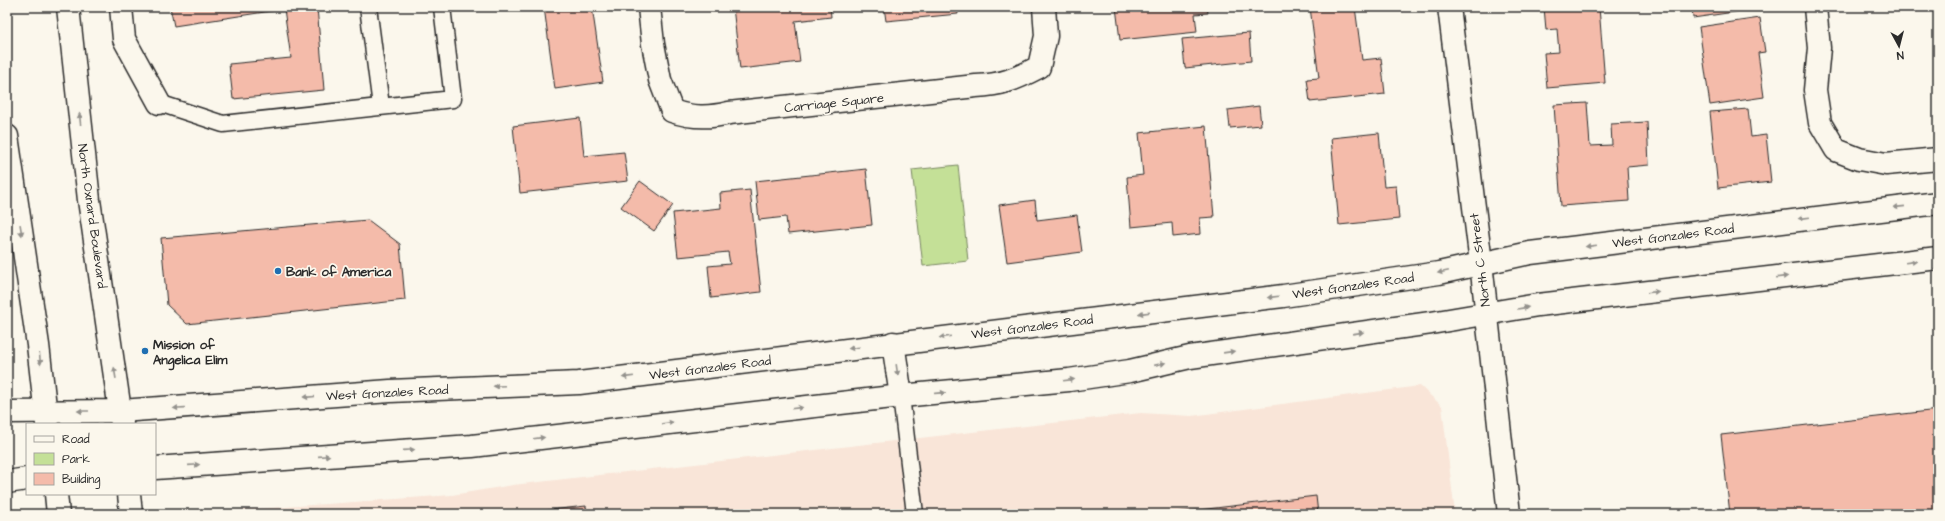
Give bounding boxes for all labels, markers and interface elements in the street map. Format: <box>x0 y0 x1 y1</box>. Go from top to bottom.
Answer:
north arrow <box>1879 26 1919 66</box>
text: N <box>1896 48 1904 63</box>
street label: Carriage Square <box>783 89 885 118</box>
one-way arrow <box>77 113 83 125</box>
street label: North Oxnard Boulevard <box>73 143 111 290</box>
one-way arrow <box>1893 204 1905 211</box>
street label: North C Street <box>1465 211 1495 308</box>
one-way arrow <box>1798 215 1810 222</box>
street label: West Gonzales Road <box>1611 220 1735 252</box>
one-way arrow <box>18 224 24 236</box>
one-way arrow <box>1585 242 1597 249</box>
one-way arrow <box>1905 258 1917 265</box>
place label: Bank of America <box>286 263 392 281</box>
marker: Bank of America <box>273 266 283 276</box>
street label: West Gonzales Road <box>1291 268 1416 303</box>
one-way arrow <box>1437 269 1449 275</box>
one-way arrow <box>1776 274 1788 280</box>
one-way arrow <box>1646 289 1659 295</box>
one-way arrow <box>1266 294 1279 300</box>
one-way arrow <box>1517 305 1530 311</box>
one-way arrow <box>1137 310 1150 316</box>
street label: West Gonzales Road <box>970 311 1094 343</box>
one-way arrow <box>1352 330 1364 336</box>
one-way arrow <box>939 334 951 340</box>
place label: Mission of Angelica Elim <box>153 336 228 371</box>
one-way arrow <box>848 345 861 351</box>
marker: Mission of Angelica Elim <box>140 346 150 356</box>
one-way arrow <box>1223 349 1235 355</box>
street label: West Gonzales Road <box>648 352 772 384</box>
one-way arrow <box>37 353 43 365</box>
one-way arrow <box>1154 360 1166 366</box>
one-way arrow <box>894 364 900 376</box>
one-way arrow <box>112 366 118 379</box>
one-way arrow <box>622 374 634 380</box>
one-way arrow <box>1063 377 1075 383</box>
street label: West Gonzales Road <box>325 381 449 405</box>
one-way arrow <box>493 383 505 390</box>
one-way arrow <box>934 389 946 396</box>
one-way arrow <box>303 394 315 401</box>
one-way arrow <box>173 404 185 411</box>
one-way arrow <box>791 405 803 412</box>
one-way arrow <box>76 408 89 414</box>
one-way arrow <box>662 420 674 426</box>
legend <box>26 423 156 495</box>
text: Road <box>62 431 90 448</box>
one-way arrow <box>533 435 545 441</box>
one-way arrow <box>403 447 415 454</box>
text: Park <box>62 451 90 468</box>
one-way arrow <box>318 453 330 460</box>
one-way arrow <box>188 462 200 469</box>
text: Building <box>62 471 100 489</box>

